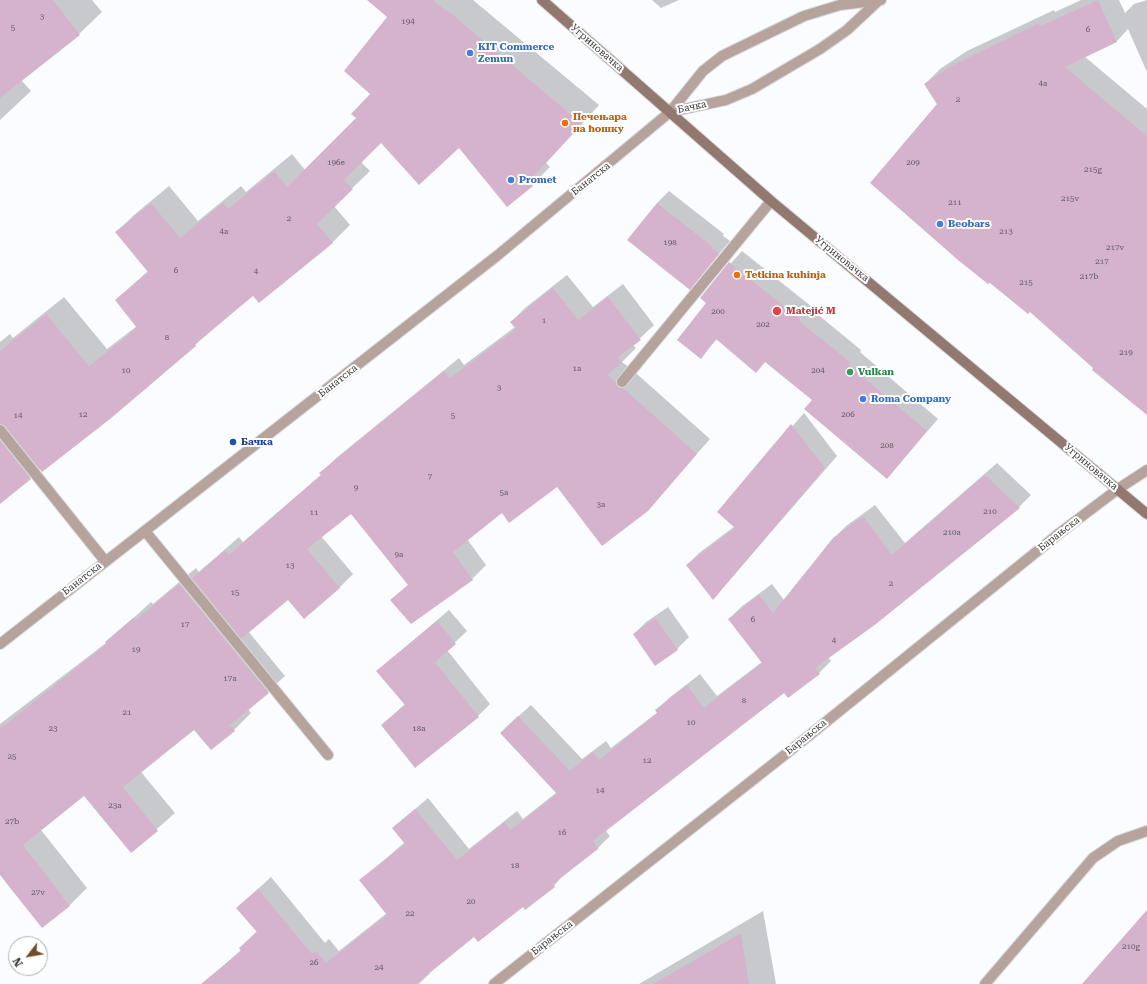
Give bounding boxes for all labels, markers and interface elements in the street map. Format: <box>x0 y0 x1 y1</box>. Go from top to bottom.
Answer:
house number: 3 <box>40 12 44 22</box>
house number: 194 <box>401 17 415 27</box>
street label: Угриновачка <box>568 22 626 74</box>
house number: 5 <box>11 23 15 33</box>
house number: 6 <box>1086 25 1090 35</box>
place label: KIT Commerce Zemun <box>478 41 554 64</box>
marker: KIT Commerce Zemun <box>465 48 475 58</box>
house number: 4a <box>1039 79 1047 89</box>
house number: 2 <box>956 95 960 105</box>
street label: Бачка <box>676 98 708 116</box>
place label: Печењара на ћошку <box>573 111 627 134</box>
marker: Печењара на ћошку <box>560 118 570 128</box>
house number: 196e <box>327 158 345 168</box>
house number: 209 <box>906 158 920 168</box>
street label: Банатска <box>569 160 613 198</box>
house number: 215g <box>1084 165 1102 175</box>
place label: Promet <box>519 174 557 186</box>
marker: Promet <box>506 175 516 185</box>
house number: 215v <box>1061 194 1079 204</box>
house number: 211 <box>948 198 962 208</box>
house number: 2 <box>287 214 291 224</box>
place label: Beobars <box>948 218 990 230</box>
marker: Beobars <box>935 219 945 229</box>
house number: 4a <box>220 227 228 237</box>
house number: 213 <box>999 227 1013 237</box>
street label: Угриновачка <box>813 234 871 284</box>
house number: 198 <box>663 238 677 248</box>
house number: 217v <box>1106 243 1124 253</box>
house number: 217 <box>1095 257 1109 267</box>
house number: 6 <box>174 266 178 276</box>
house number: 4 <box>254 267 258 277</box>
place label: Tetkina kuhinja <box>745 269 826 281</box>
marker: Tetkina kuhinja <box>732 270 742 280</box>
house number: 217b <box>1080 272 1098 282</box>
house number: 215 <box>1019 278 1033 288</box>
marker: Matejić M <box>771 305 783 317</box>
place label: Matejić M <box>786 305 836 317</box>
house number: 200 <box>711 307 725 317</box>
house number: 1 <box>542 316 546 326</box>
house number: 202 <box>756 320 770 330</box>
house number: 8 <box>165 333 169 343</box>
house number: 219 <box>1119 348 1133 358</box>
street label: Банатска <box>316 362 360 400</box>
house number: 1a <box>573 364 581 374</box>
house number: 10 <box>122 366 130 376</box>
house number: 204 <box>811 366 825 376</box>
place label: Vulkan <box>858 366 894 378</box>
marker: Vulkan <box>845 367 855 377</box>
house number: 3 <box>497 383 501 393</box>
place label: Roma Company <box>871 393 951 405</box>
marker: Roma Company <box>858 394 868 404</box>
house number: 12 <box>79 410 87 420</box>
house number: 206 <box>841 410 855 420</box>
house number: 14 <box>14 411 22 421</box>
house number: 5 <box>451 411 455 421</box>
place label: Бачка <box>241 436 273 448</box>
marker: Бачка <box>228 437 238 447</box>
house number: 208 <box>880 441 894 451</box>
street label: Угриновачка <box>1062 441 1120 493</box>
house number: 7 <box>428 472 432 482</box>
house number: 9 <box>354 483 358 493</box>
house number: 5a <box>500 488 508 498</box>
house number: 3a <box>597 500 605 510</box>
house number: 210 <box>983 507 997 517</box>
house number: 11 <box>310 508 318 518</box>
street label: Барањска <box>1036 514 1082 554</box>
house number: 210a <box>943 528 961 538</box>
house number: 9a <box>395 550 403 560</box>
street label: Банатска <box>60 560 104 598</box>
house number: 13 <box>286 561 294 571</box>
house number: 2 <box>889 579 893 589</box>
house number: 15 <box>231 588 239 598</box>
house number: 6 <box>751 615 755 625</box>
house number: 17 <box>181 620 189 630</box>
house number: 4 <box>832 636 836 646</box>
house number: 19 <box>132 645 140 655</box>
house number: 17a <box>223 674 237 684</box>
house number: 8 <box>742 696 746 706</box>
house number: 21 <box>123 708 131 718</box>
street label: Барањска <box>783 717 829 757</box>
house number: 10 <box>687 718 695 728</box>
house number: 23 <box>49 724 57 734</box>
house number: 18a <box>412 724 426 734</box>
house number: 25 <box>8 752 16 762</box>
house number: 12 <box>643 756 651 766</box>
house number: 14 <box>596 786 604 796</box>
house number: 23a <box>108 801 122 811</box>
house number: 27b <box>5 817 19 827</box>
house number: 16 <box>558 828 566 838</box>
house number: 18 <box>511 861 519 871</box>
house number: 27v <box>31 888 45 898</box>
house number: 20 <box>467 897 475 907</box>
house number: 22 <box>406 909 414 919</box>
street label: Барањска <box>529 918 575 958</box>
north arrow <box>8 936 48 976</box>
house number: 210g <box>1122 942 1140 952</box>
text: N <box>10 955 26 969</box>
house number: 26 <box>310 958 318 968</box>
house number: 24 <box>375 963 383 973</box>

